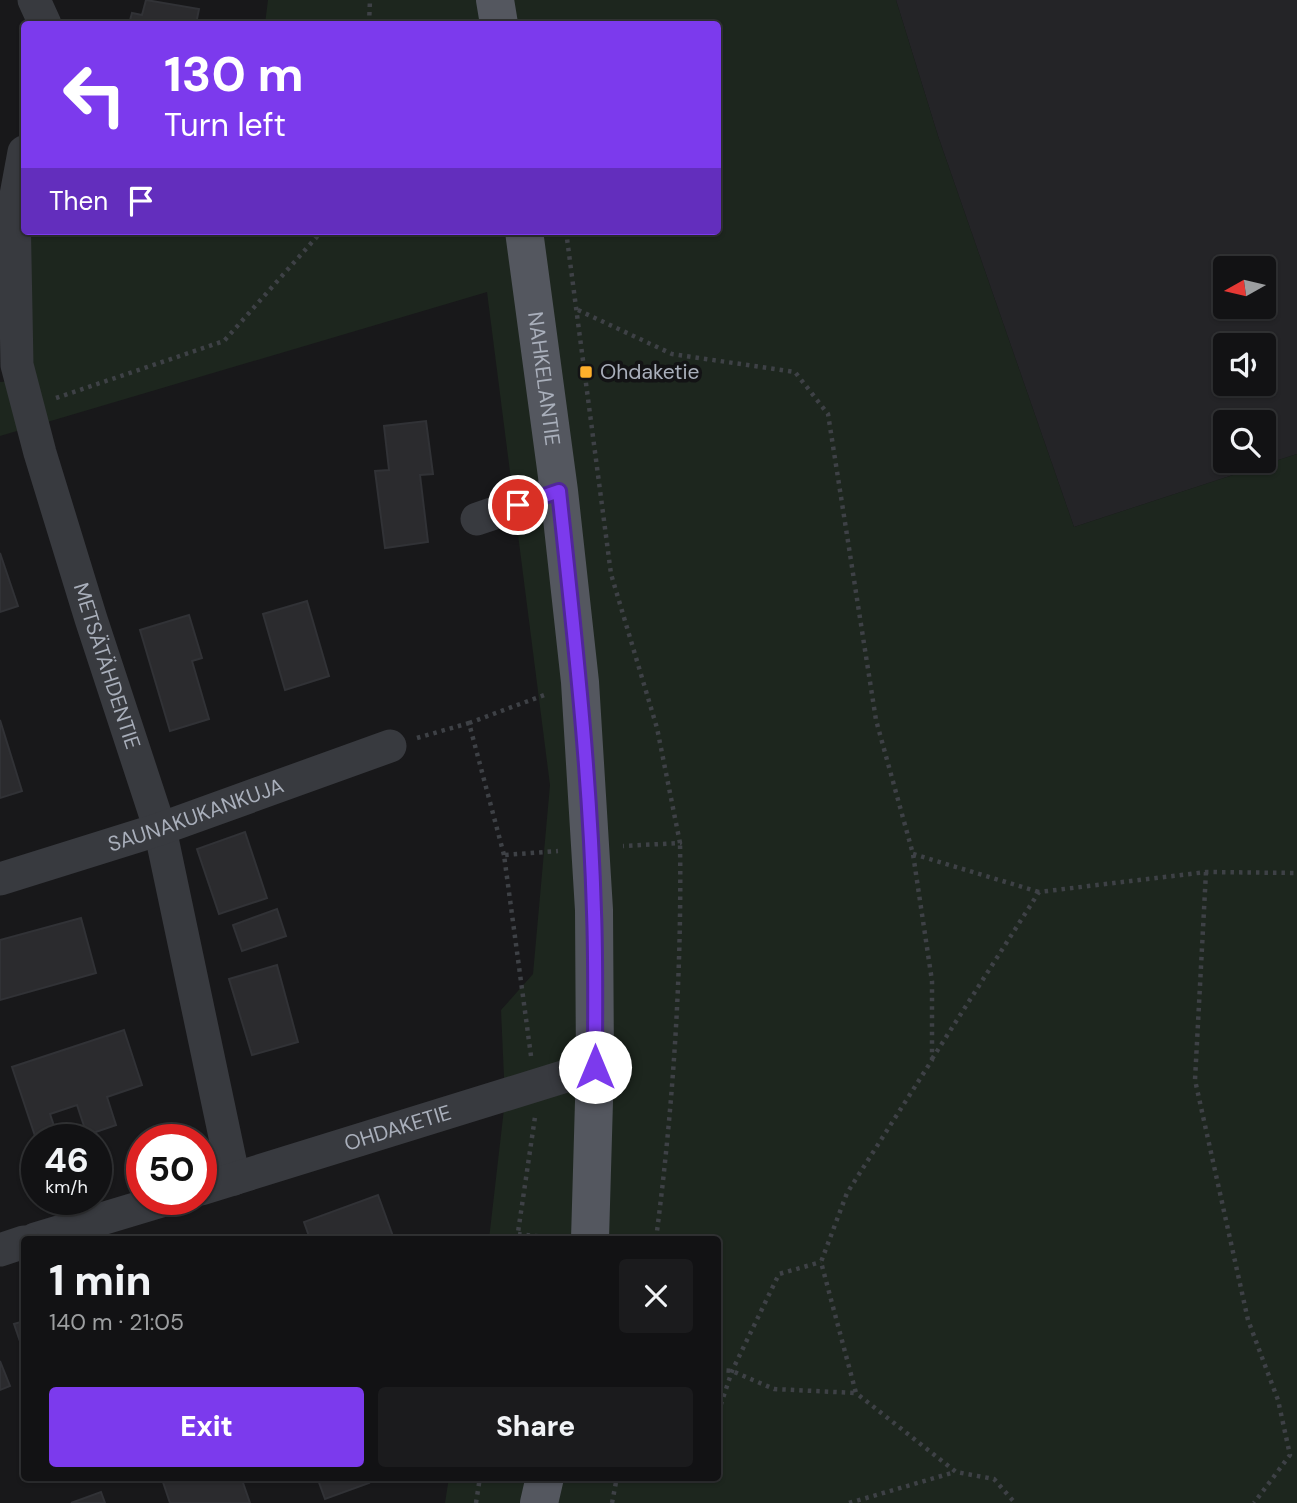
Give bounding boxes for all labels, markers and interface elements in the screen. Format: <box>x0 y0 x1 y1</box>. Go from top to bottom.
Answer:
text: 130 m <box>164 42 304 106</box>
icon: left <box>49 49 140 140</box>
text: Turn left <box>164 104 286 146</box>
icon: arrive <box>122 182 160 220</box>
text: Then <box>49 184 108 218</box>
north arrow <box>1213 256 1276 318</box>
map controls <box>1213 256 1276 473</box>
street label: NAHKELANTIE <box>521 310 567 447</box>
button: sound <box>1213 333 1276 396</box>
place label: Ohdaketie <box>600 358 700 386</box>
marker: Ohdaketie <box>578 364 594 380</box>
button: search <box>1213 410 1276 473</box>
pin <box>488 475 548 535</box>
icon: arrive <box>499 486 537 524</box>
street label: METSÄTÄHDENTIE <box>67 579 147 753</box>
street label: SAUNAKUKANKUJA <box>104 771 288 858</box>
position arrow <box>558 1030 632 1104</box>
street label: OHDAKETIE <box>341 1098 455 1158</box>
speed limit sign: 50 <box>126 1124 217 1215</box>
text: 46 <box>44 1137 89 1183</box>
text: km/h <box>45 1175 88 1199</box>
text: 1 min <box>49 1253 152 1308</box>
button: close <box>619 1259 693 1333</box>
text: 140 m · 21:05 <box>49 1307 184 1337</box>
button: Exit <box>49 1387 364 1467</box>
button: Share <box>378 1387 693 1467</box>

